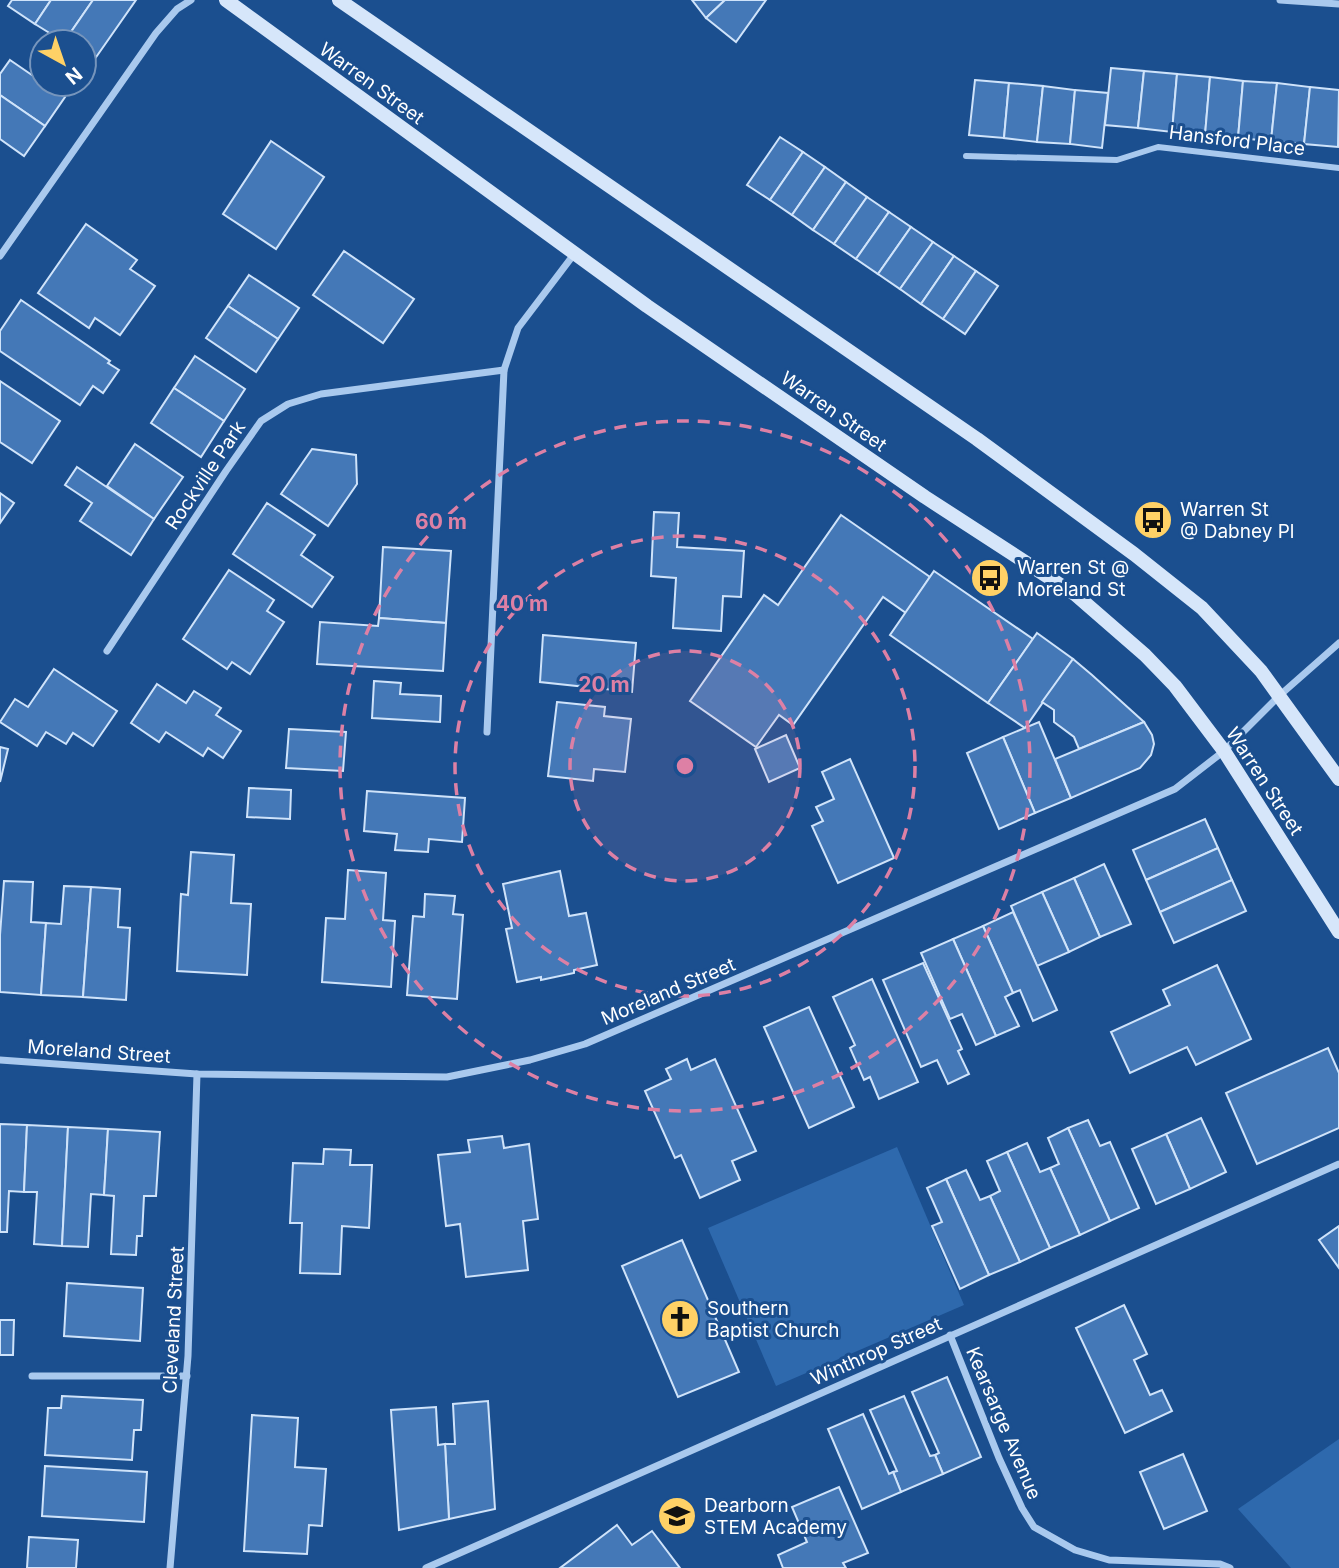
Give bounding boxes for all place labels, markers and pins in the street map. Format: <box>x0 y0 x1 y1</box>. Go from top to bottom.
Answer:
place label: Warren St @ Dabney Pl <box>1180 498 1294 543</box>
bus stop icon: Warren St @ Dabney Pl <box>1132 499 1174 541</box>
place label: Warren St @ Moreland St <box>1017 556 1129 601</box>
bus stop icon: Warren St @ Moreland St <box>969 557 1011 599</box>
centre of rings <box>673 754 697 778</box>
place label: Southern Baptist Church <box>707 1297 839 1342</box>
church icon: Southern Baptist Church <box>659 1298 701 1340</box>
place label: Dearborn STEM Academy <box>704 1494 847 1539</box>
school or university icon: Dearborn STEM Academy <box>656 1495 698 1537</box>

